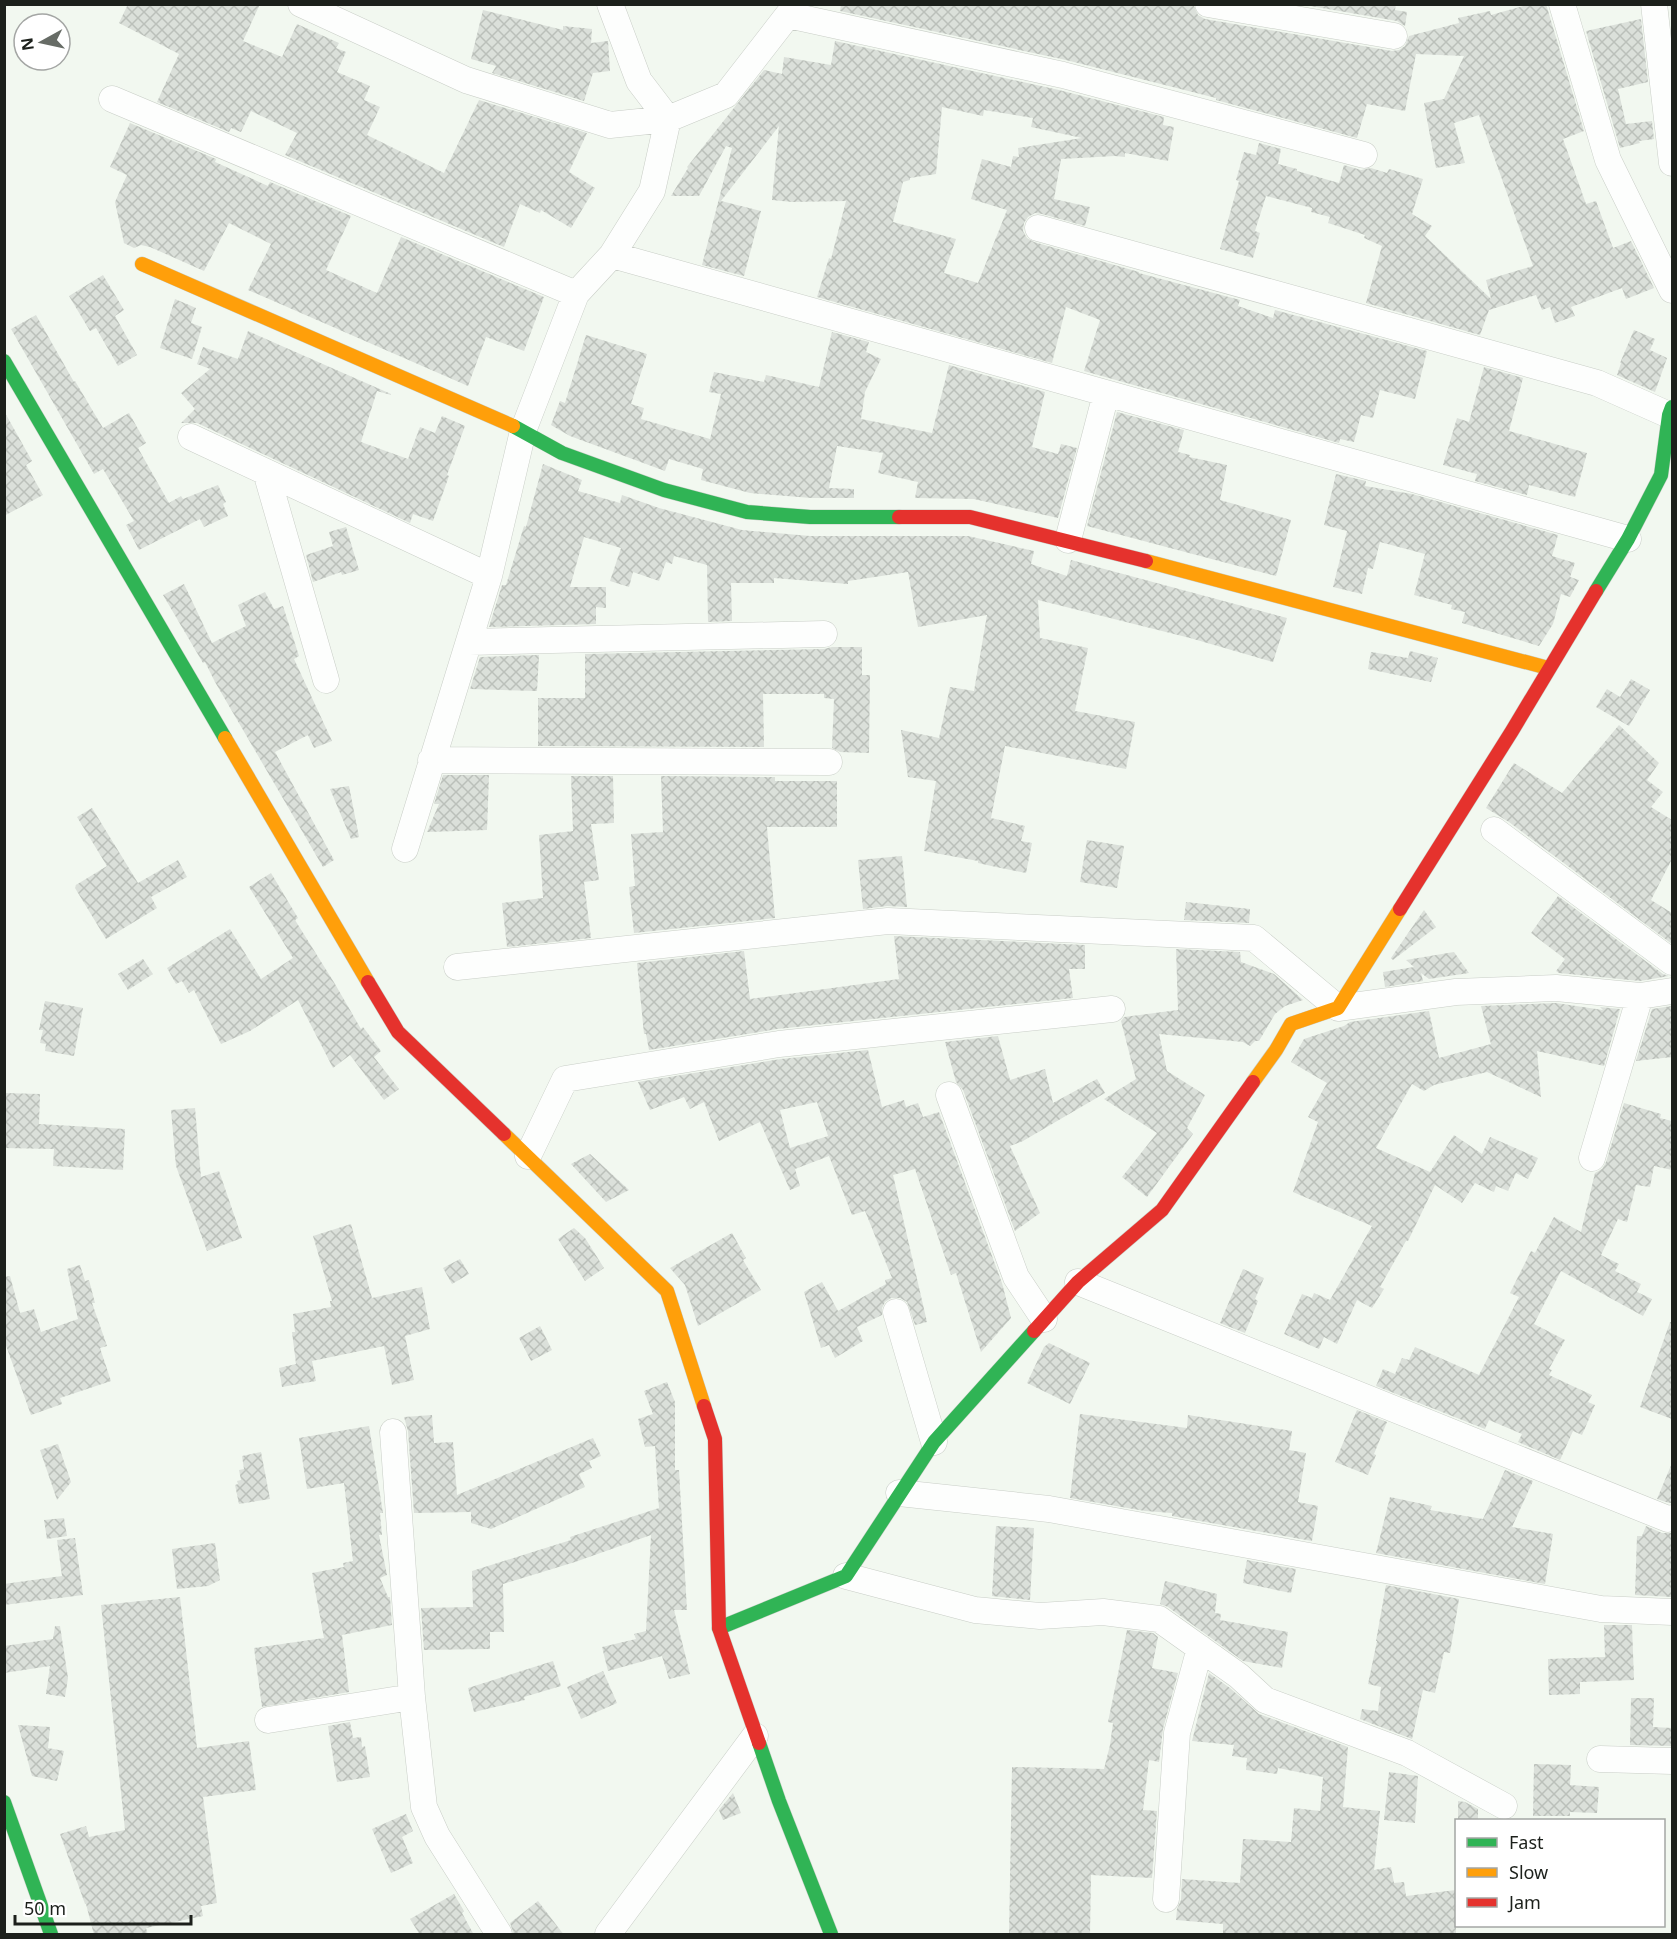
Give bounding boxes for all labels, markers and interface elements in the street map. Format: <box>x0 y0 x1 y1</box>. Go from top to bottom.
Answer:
north arrow <box>12 12 72 72</box>
text: N <box>15 36 39 52</box>
legend <box>1455 1819 1665 1927</box>
text: Fast <box>1509 1830 1544 1854</box>
text: Slow <box>1509 1860 1548 1884</box>
scale bar <box>15 1888 190 1926</box>
text: Jam <box>1507 1890 1541 1914</box>
text: 50 m <box>24 1896 66 1920</box>

